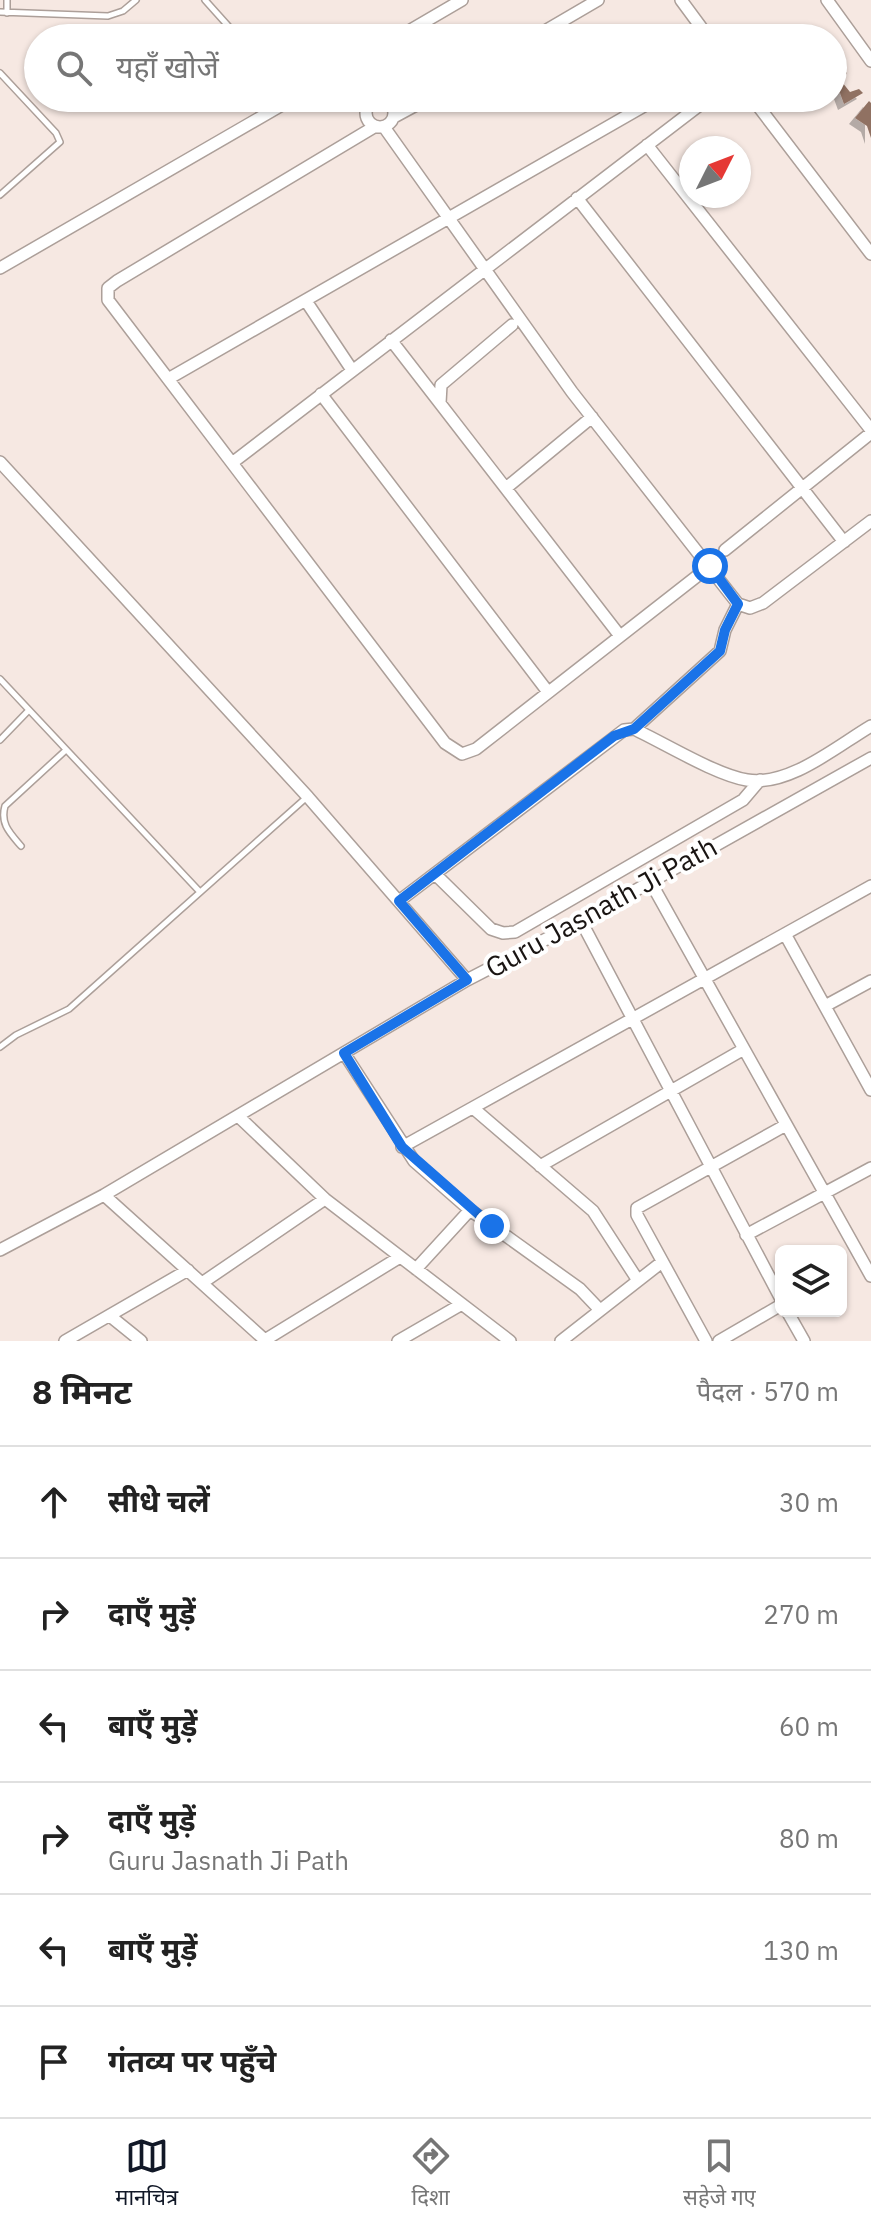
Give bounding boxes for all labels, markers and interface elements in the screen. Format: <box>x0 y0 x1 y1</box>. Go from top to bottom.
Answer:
search box <box>24 24 847 112</box>
icon: search <box>52 46 96 90</box>
text: यहाँ खोजें <box>116 47 219 86</box>
north arrow <box>679 136 751 208</box>
route start <box>692 548 728 584</box>
street label: Guru Jasnath Ji Path <box>478 827 723 986</box>
route end <box>474 1208 510 1244</box>
map controls <box>775 1245 847 1317</box>
button: layers <box>775 1245 847 1317</box>
text: 8 मिनट <box>32 1369 132 1413</box>
text: पैदल · 570 m <box>696 1374 839 1408</box>
icon: ahead <box>32 1480 76 1524</box>
text: सीधे चलें <box>108 1481 210 1520</box>
text: 30 m <box>779 1485 839 1519</box>
icon: right <box>32 1592 76 1636</box>
text: दाएँ मुड़ें <box>108 1593 196 1632</box>
text: 270 m <box>763 1597 839 1631</box>
icon: left <box>32 1704 76 1748</box>
text: बाएँ मुड़ें <box>108 1705 197 1744</box>
text: 60 m <box>779 1709 839 1743</box>
text: दाएँ मुड़ें <box>108 1800 196 1839</box>
icon: right <box>32 1816 76 1860</box>
text: 80 m <box>779 1821 839 1855</box>
text: Guru Jasnath Ji Path <box>108 1843 349 1877</box>
icon: left <box>32 1928 76 1972</box>
text: बाएँ मुड़ें <box>108 1929 197 1968</box>
text: 130 m <box>763 1933 839 1967</box>
icon: arrive <box>32 2040 76 2084</box>
text: गंतव्य पर पहुँचे <box>108 2041 276 2080</box>
tab: मानचित्र <box>115 2134 178 2214</box>
tab: दिशा <box>409 2134 453 2214</box>
tab: सहेजे गए <box>683 2134 756 2214</box>

